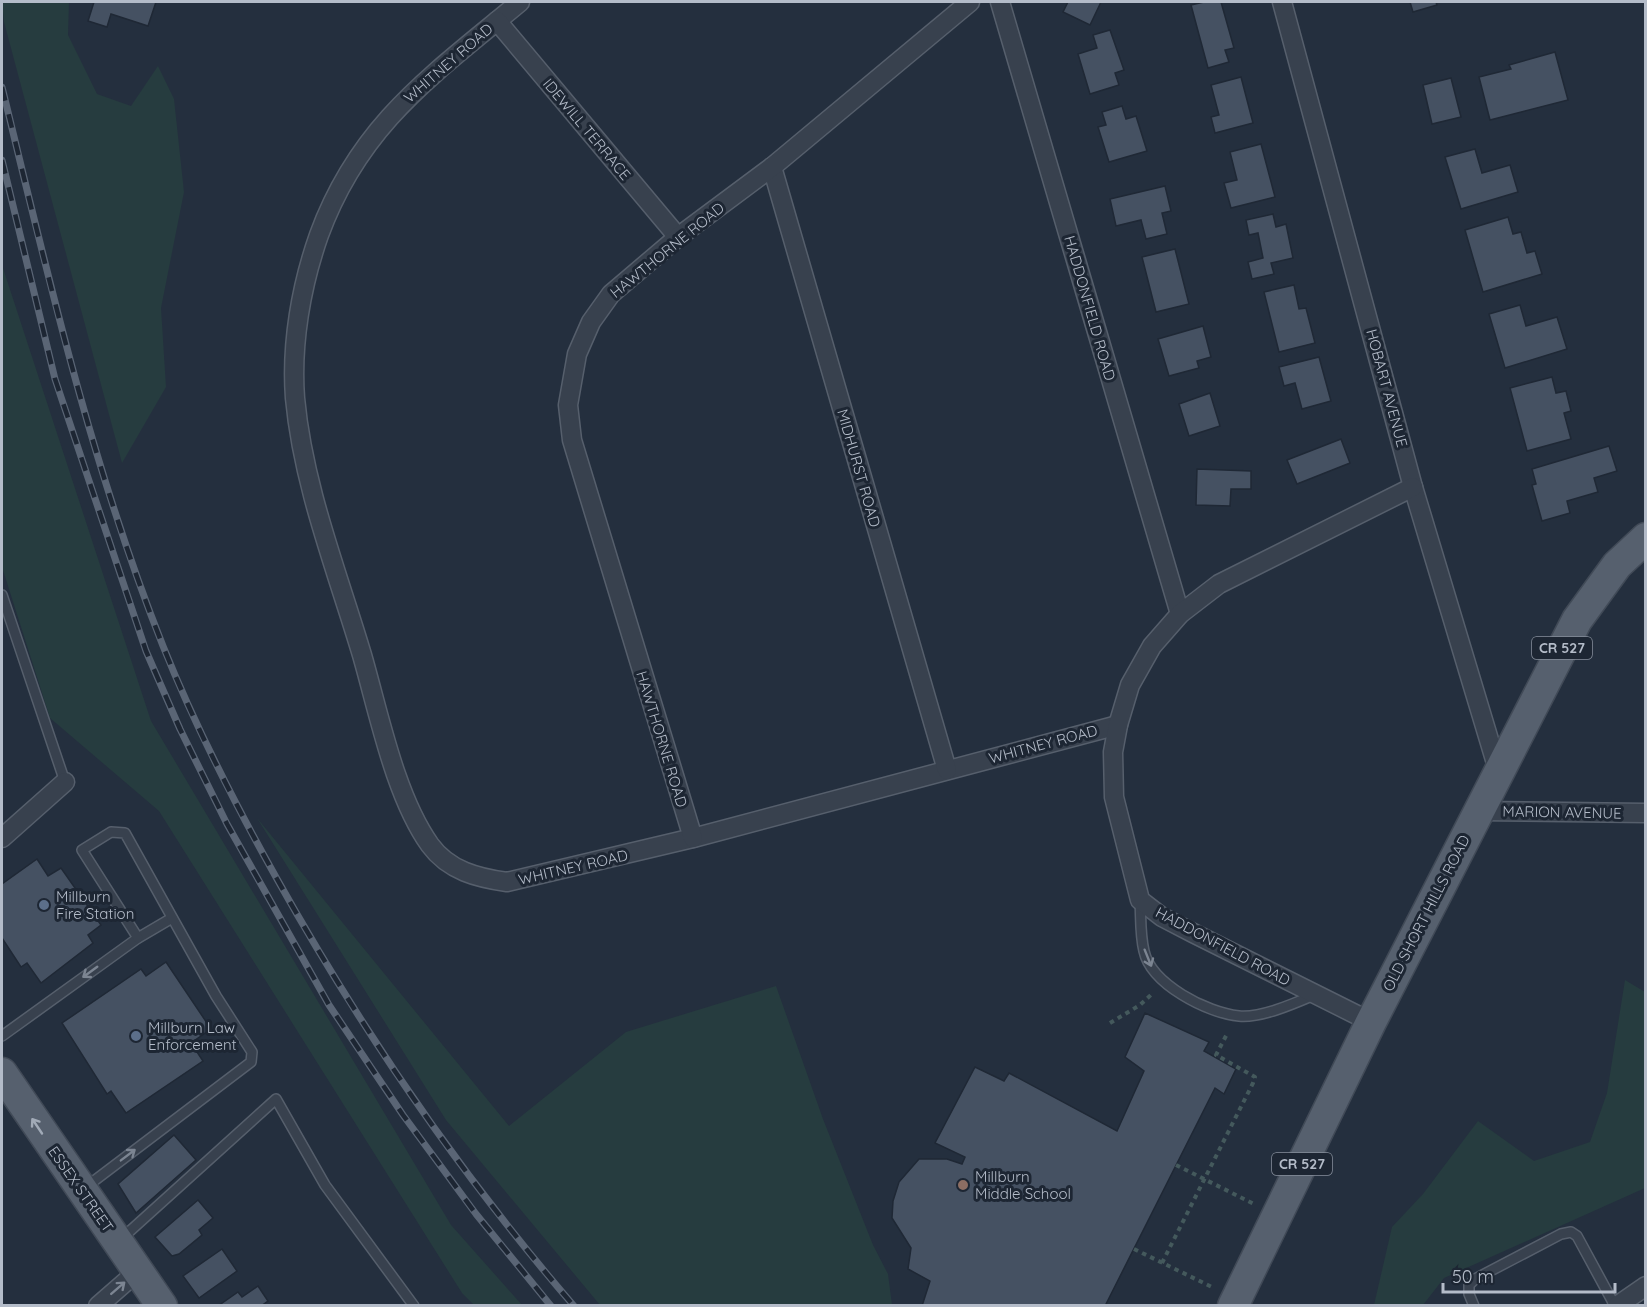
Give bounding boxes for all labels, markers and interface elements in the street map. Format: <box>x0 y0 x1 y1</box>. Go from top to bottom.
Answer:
street label: WHITNEY ROAD <box>400 19 497 107</box>
street label: IDEWILL TERRACE <box>539 74 635 184</box>
street label: HAWTHORNE ROAD <box>606 198 728 302</box>
street label: HADDONFIELD ROAD <box>1060 233 1120 383</box>
street label: HOBART AVENUE <box>1362 327 1412 449</box>
street label: MIDHURST ROAD <box>833 407 885 529</box>
road number: CR 527 <box>1532 637 1592 659</box>
street label: HAWTHORNE ROAD <box>632 669 692 810</box>
street label: WHITNEY ROAD <box>987 720 1100 768</box>
street label: MARION AVENUE <box>1502 801 1622 823</box>
street label: OLD SHORT HILLS ROAD <box>1378 831 1474 994</box>
street label: WHITNEY ROAD <box>516 845 630 889</box>
place label: Millburn Fire Station <box>56 887 134 923</box>
marker: Millburn Fire Station <box>37 898 51 912</box>
street label: HADDONFIELD ROAD <box>1152 902 1294 990</box>
one-way arrow <box>1143 948 1154 966</box>
one-way arrow <box>83 966 99 979</box>
place label: Millburn Law Enforcement <box>148 1018 237 1054</box>
marker: Millburn Law Enforcement <box>129 1029 143 1043</box>
one-way arrow <box>31 1119 43 1135</box>
street label: ESSEX STREET <box>44 1142 118 1236</box>
one-way arrow <box>120 1149 136 1162</box>
road number: CR 527 <box>1272 1153 1332 1175</box>
place label: Millburn Middle School <box>975 1167 1071 1203</box>
marker: Millburn Middle School <box>956 1178 970 1192</box>
scale bar <box>1443 1256 1616 1294</box>
text: 50 m <box>1452 1265 1494 1288</box>
one-way arrow <box>110 1281 125 1295</box>

